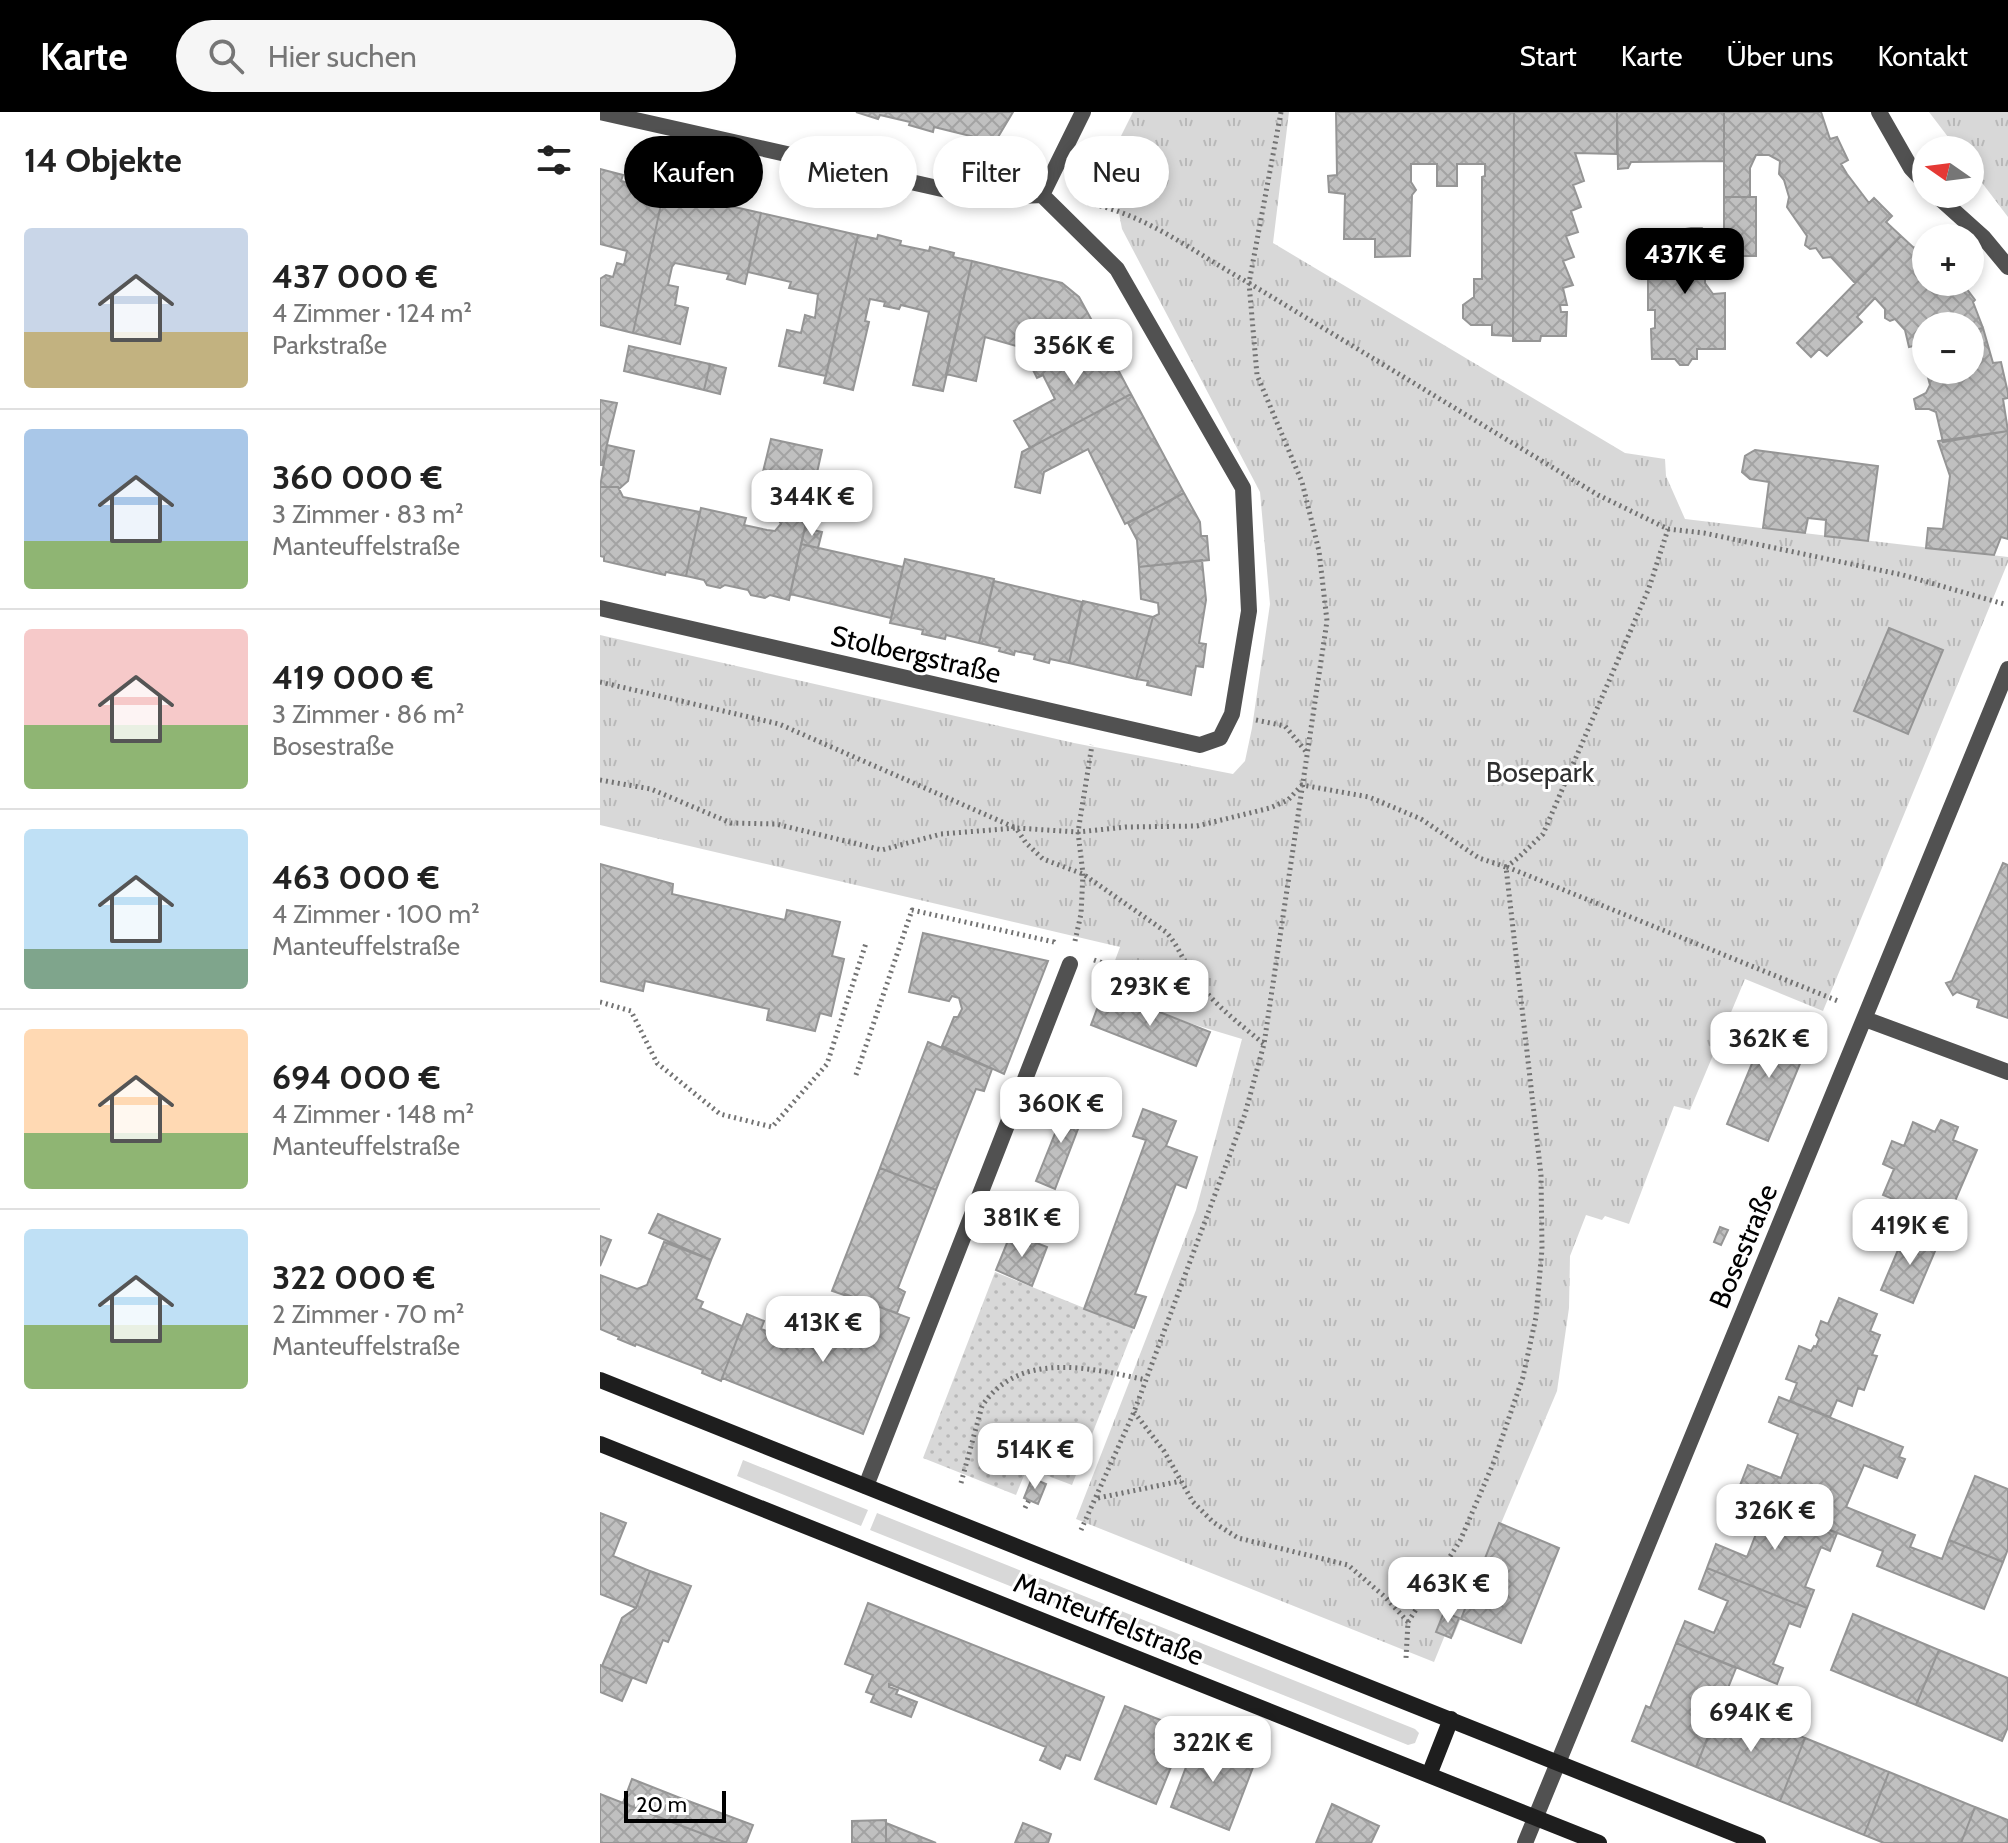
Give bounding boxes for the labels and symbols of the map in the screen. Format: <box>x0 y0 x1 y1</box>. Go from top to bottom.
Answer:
north arrow <box>1912 136 1984 208</box>
pin: 437K € <box>1620 228 1750 296</box>
pin: 356K € <box>1009 319 1139 387</box>
pin: 344K € <box>747 470 877 538</box>
street label: Stolbergstraße <box>828 618 1004 690</box>
park label: Bosepark <box>1486 755 1595 789</box>
pin: 293K € <box>1085 960 1215 1028</box>
pin: 362K € <box>1704 1012 1834 1080</box>
pin: 360K € <box>996 1077 1126 1145</box>
street label: Bosestraße <box>1702 1179 1784 1313</box>
pin: 381K € <box>957 1191 1087 1259</box>
pin: 419K € <box>1845 1199 1975 1267</box>
pin: 413K € <box>758 1296 888 1364</box>
pin: 514K € <box>970 1423 1100 1491</box>
pin: 326K € <box>1710 1484 1840 1552</box>
pin: 463K € <box>1383 1557 1513 1625</box>
street label: Manteuffelstraße <box>1009 1565 1209 1673</box>
pin: 694K € <box>1686 1686 1816 1754</box>
pin: 322K € <box>1148 1716 1278 1784</box>
scale bar <box>624 1787 726 1823</box>

